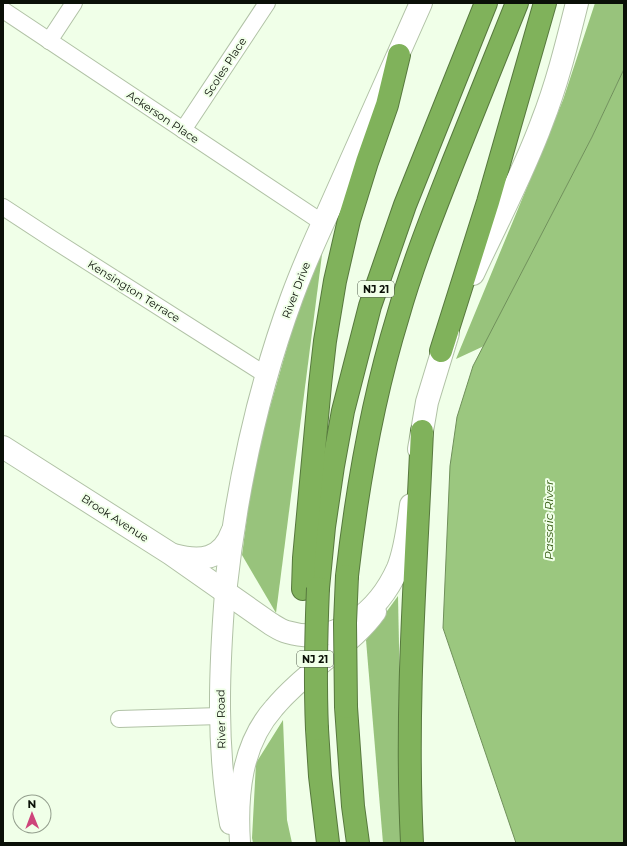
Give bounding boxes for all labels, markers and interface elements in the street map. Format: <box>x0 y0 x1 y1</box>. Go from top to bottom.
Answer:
street label: Scoles Place <box>201 35 249 99</box>
street label: Ackerson Place <box>124 88 202 146</box>
street label: Kensington Terrace <box>85 257 183 325</box>
street label: River Drive <box>279 259 313 320</box>
road number: NJ 21 <box>358 281 394 297</box>
water label: Passaic River <box>541 480 556 560</box>
street label: Brook Avenue <box>79 491 152 545</box>
road number: NJ 21 <box>297 651 333 667</box>
street label: River Road <box>213 689 229 749</box>
north arrow <box>12 794 52 834</box>
text: N <box>27 797 36 811</box>

